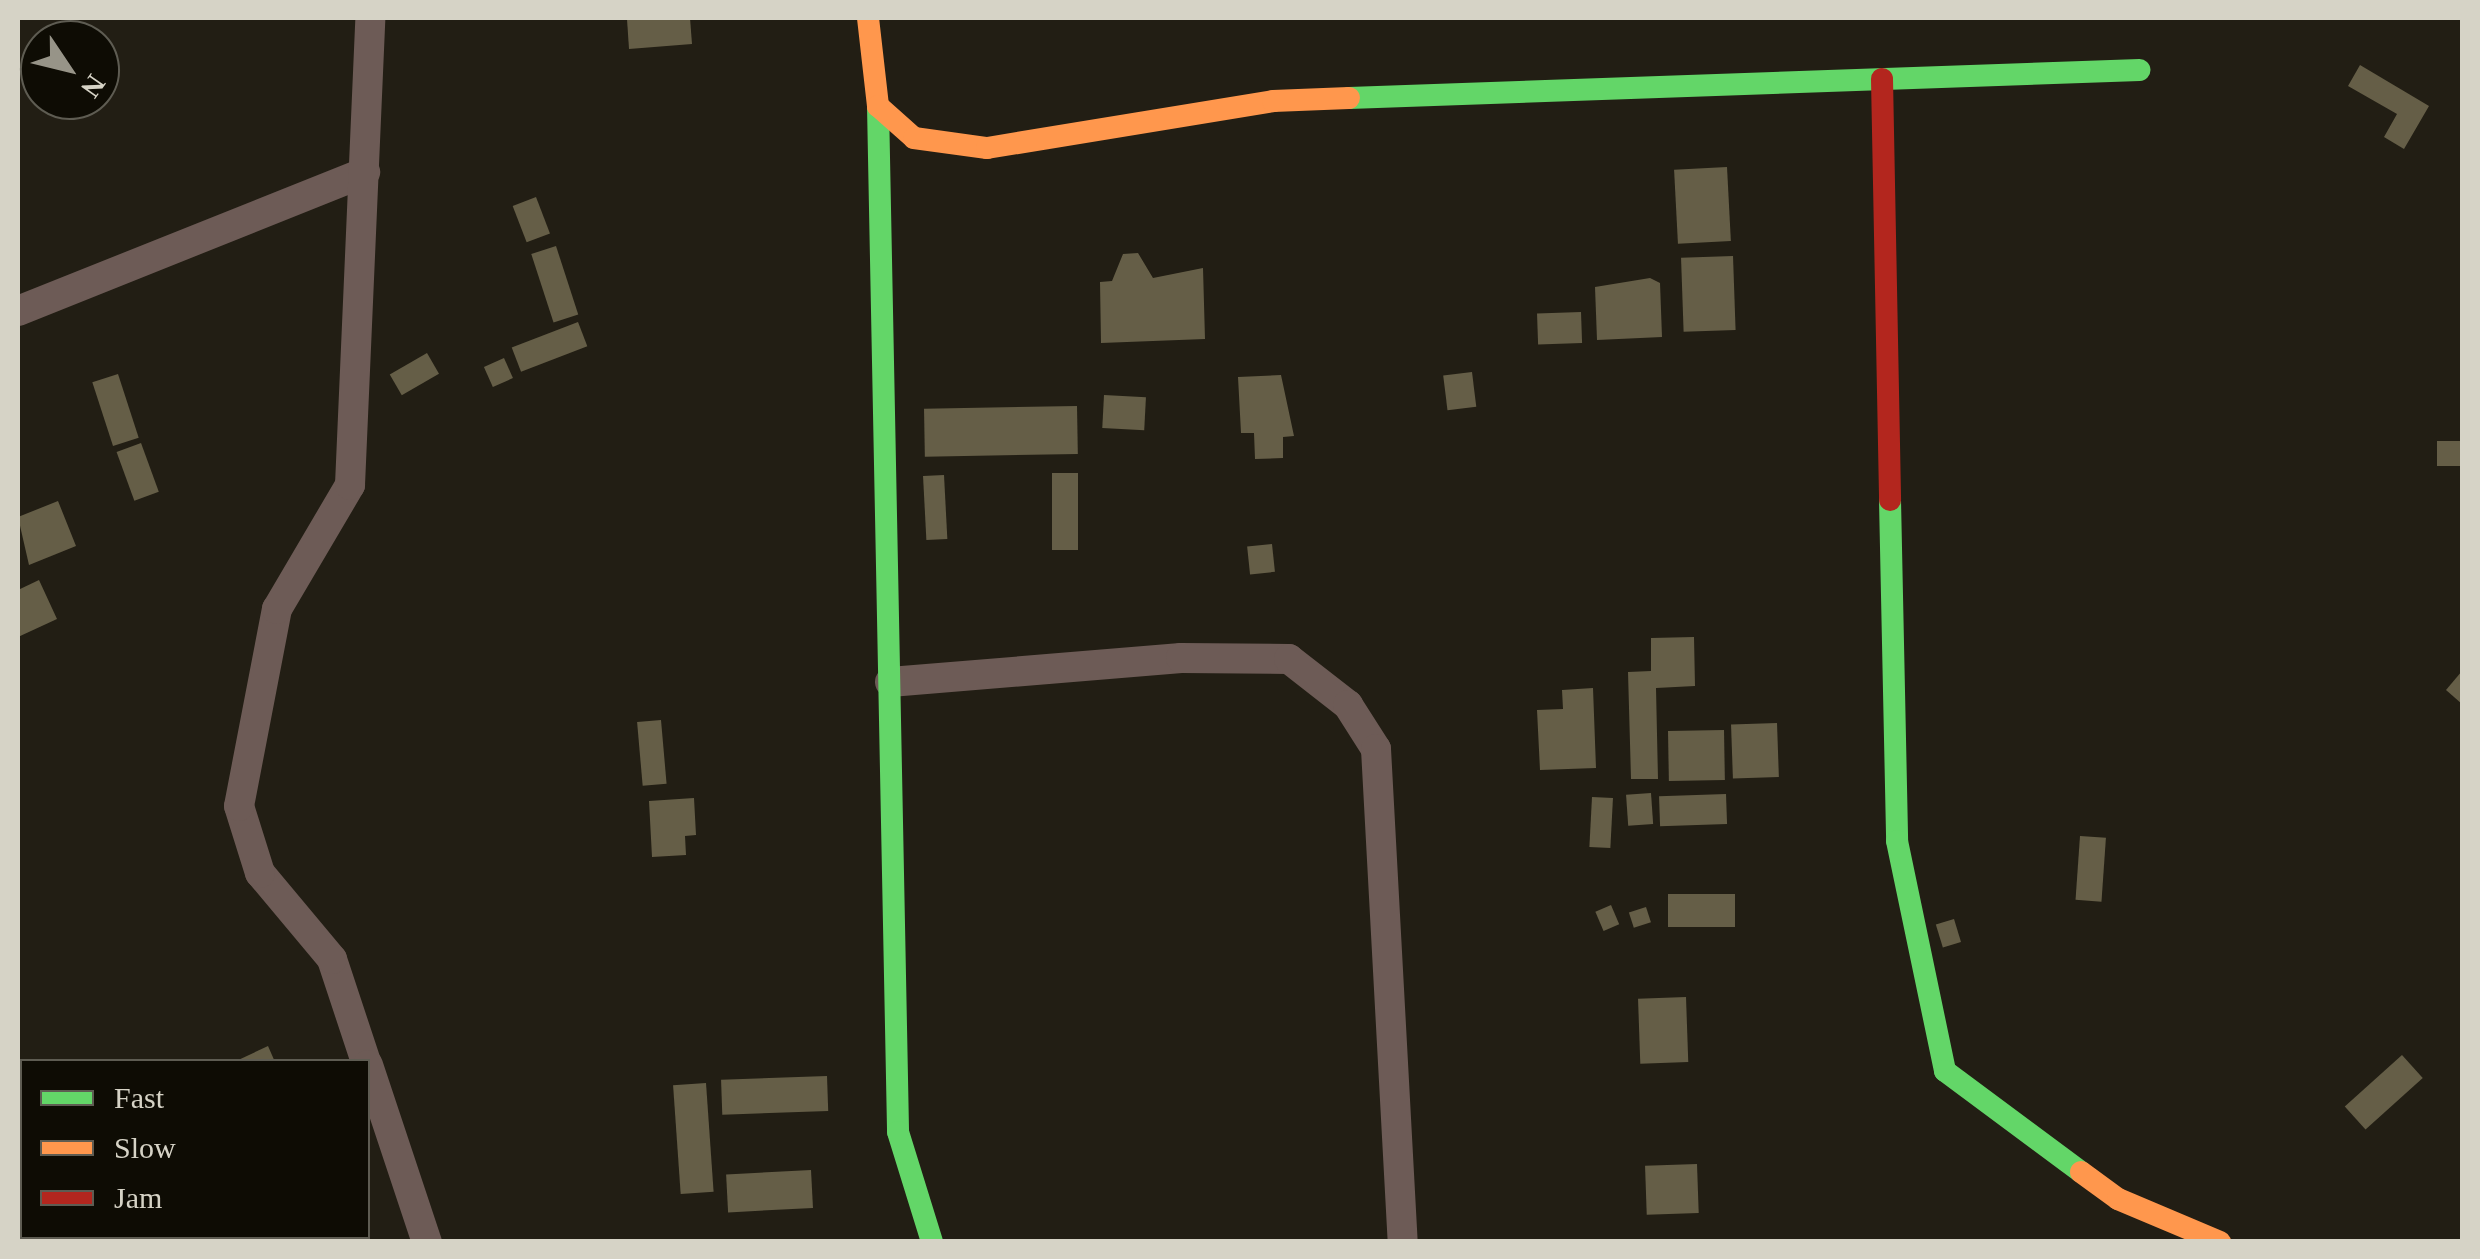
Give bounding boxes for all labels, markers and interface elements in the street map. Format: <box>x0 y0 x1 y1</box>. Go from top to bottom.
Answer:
north arrow <box>20 20 120 120</box>
text: N <box>75 69 112 104</box>
legend <box>20 1059 370 1239</box>
text: Fast <box>114 1081 164 1114</box>
text: Slow <box>114 1131 176 1164</box>
text: Jam <box>114 1181 162 1214</box>

